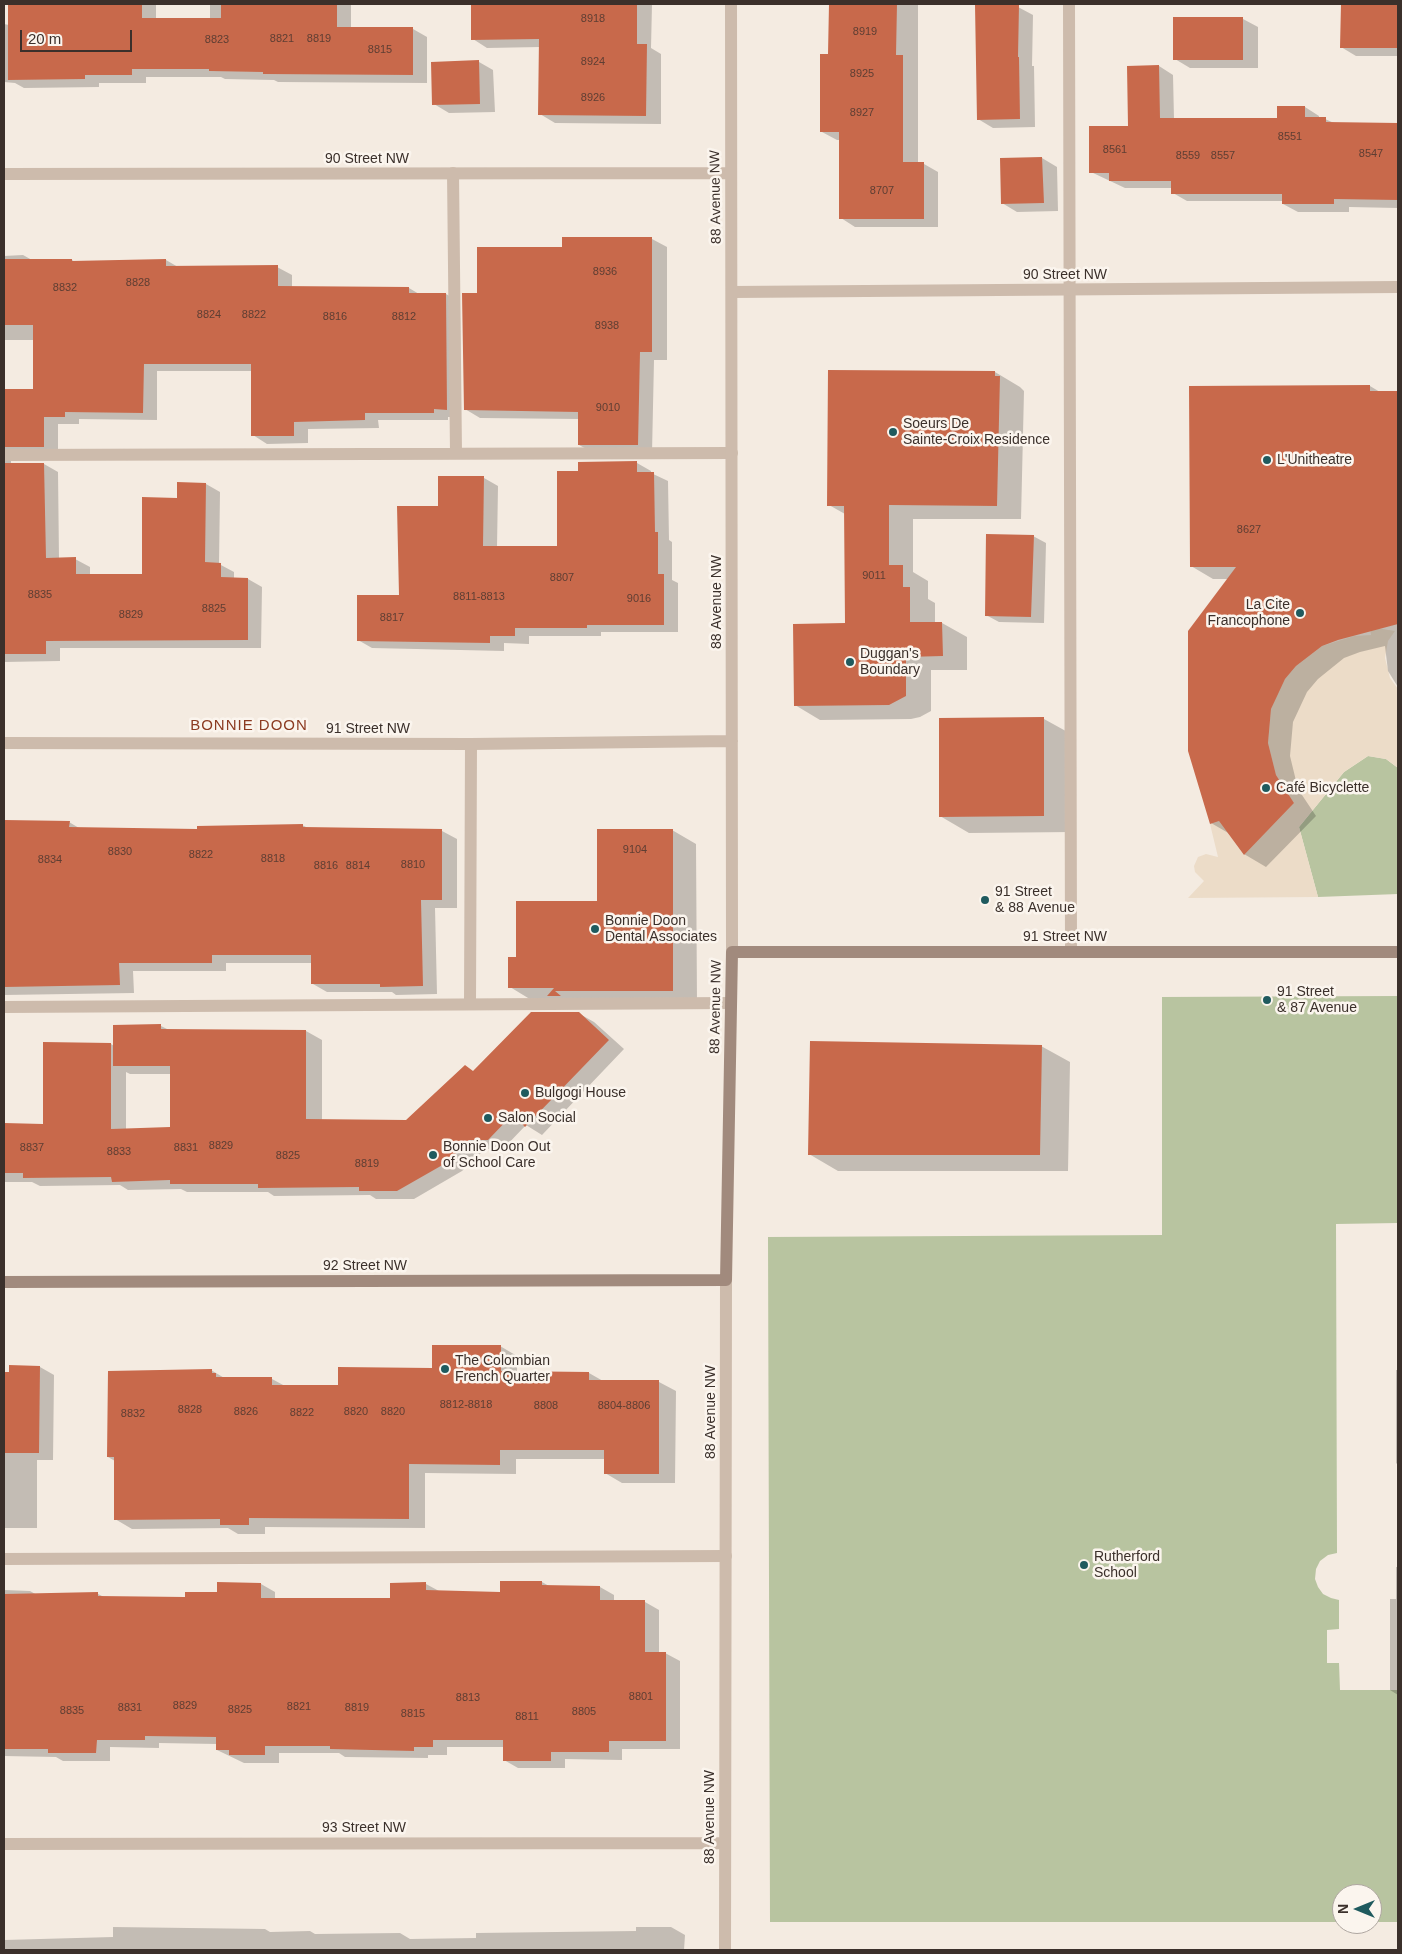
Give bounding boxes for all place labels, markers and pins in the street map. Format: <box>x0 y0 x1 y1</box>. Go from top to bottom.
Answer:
place label: Soeurs De Sainte-Croix Residence <box>903 416 1050 448</box>
marker: Soeurs De Sainte-Croix Residence <box>887 426 899 438</box>
place label: L'Unitheatre <box>1277 452 1352 468</box>
marker: L'Unitheatre <box>1261 454 1273 466</box>
place label: La Cite Francophone <box>1207 597 1290 630</box>
marker: La Cite Francophone <box>1294 607 1306 619</box>
place label: Duggan's Boundary <box>860 646 920 679</box>
marker: Duggan's Boundary <box>844 656 856 668</box>
place label: Café Bicyclette <box>1276 780 1369 796</box>
marker: Café Bicyclette <box>1260 782 1272 794</box>
place label: 91 Street & 88 Avenue <box>995 884 1075 916</box>
marker: 91 Street & 88 Avenue <box>979 894 991 906</box>
place label: Bonnie Doon Dental Associates <box>605 913 717 946</box>
marker: Bonnie Doon Dental Associates <box>589 923 601 935</box>
place label: 91 Street & 87 Avenue <box>1277 984 1357 1016</box>
marker: 91 Street & 87 Avenue <box>1261 994 1273 1006</box>
place label: Bulgogi House <box>535 1085 626 1101</box>
marker: Bulgogi House <box>519 1087 531 1099</box>
place label: Salon Social <box>498 1110 576 1126</box>
marker: Salon Social <box>482 1112 494 1124</box>
place label: Bonnie Doon Out of School Care <box>443 1139 550 1172</box>
marker: Bonnie Doon Out of School Care <box>427 1149 439 1161</box>
place label: The Colombian French Quarter <box>455 1353 550 1385</box>
marker: The Colombian French Quarter <box>439 1363 451 1375</box>
place label: Rutherford School <box>1094 1549 1160 1581</box>
marker: Rutherford School <box>1078 1559 1090 1571</box>

